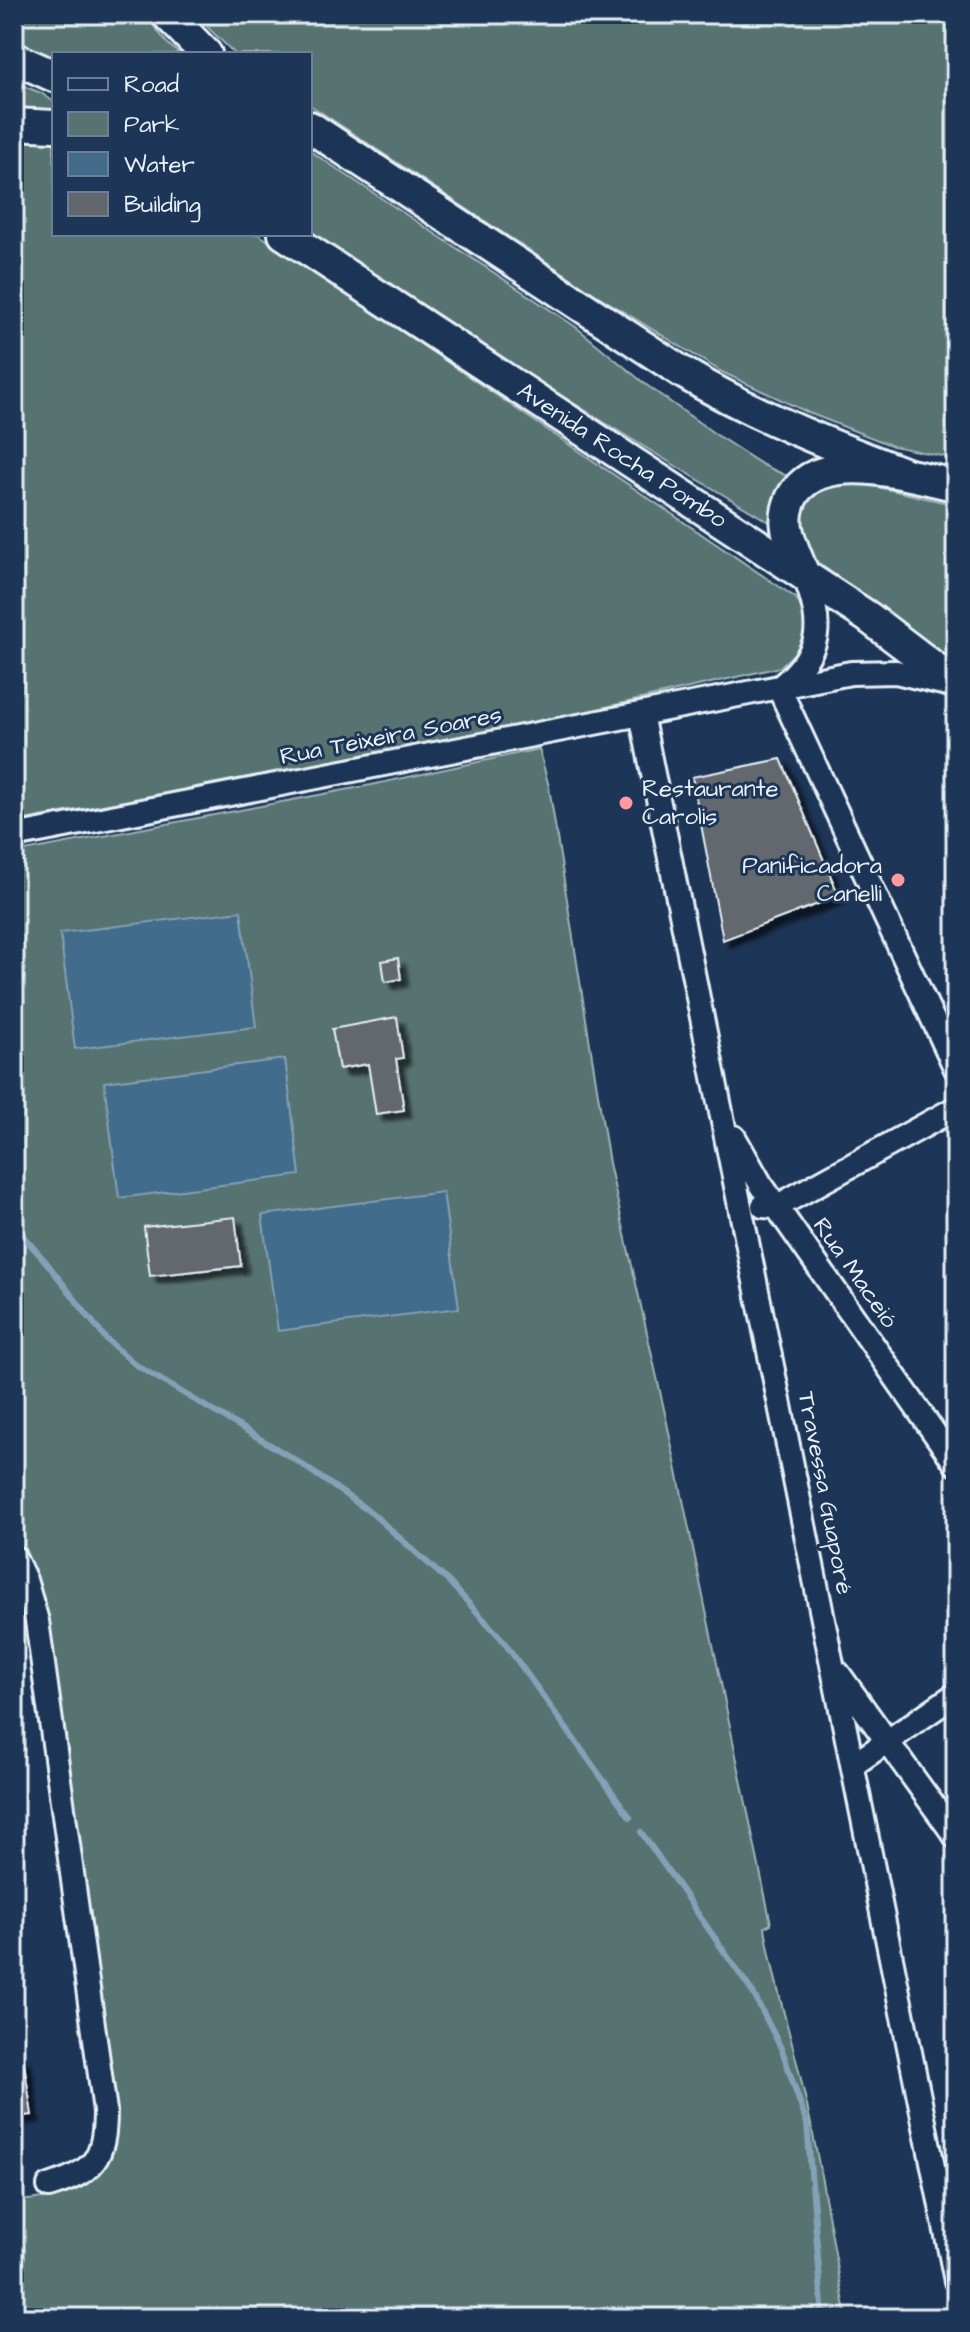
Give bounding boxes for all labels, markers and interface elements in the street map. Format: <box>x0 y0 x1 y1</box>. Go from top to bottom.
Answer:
legend <box>52 52 312 236</box>
text: Road <box>124 68 179 102</box>
text: Park <box>124 108 180 142</box>
text: Water <box>124 148 195 182</box>
text: Building <box>124 188 201 223</box>
street label: Avenida Rocha Pombo <box>510 374 734 537</box>
street label: Rua Teixeira Soares <box>277 698 505 774</box>
place label: Restaurante Carolis <box>642 772 778 834</box>
marker: Restaurante Carolis <box>617 794 635 812</box>
place label: Panificadora Canelli <box>742 849 882 911</box>
marker: Panificadora Canelli <box>889 871 907 889</box>
street label: Rua Maceió <box>804 1211 906 1336</box>
street label: Travessa Guaporé <box>789 1389 861 1597</box>

